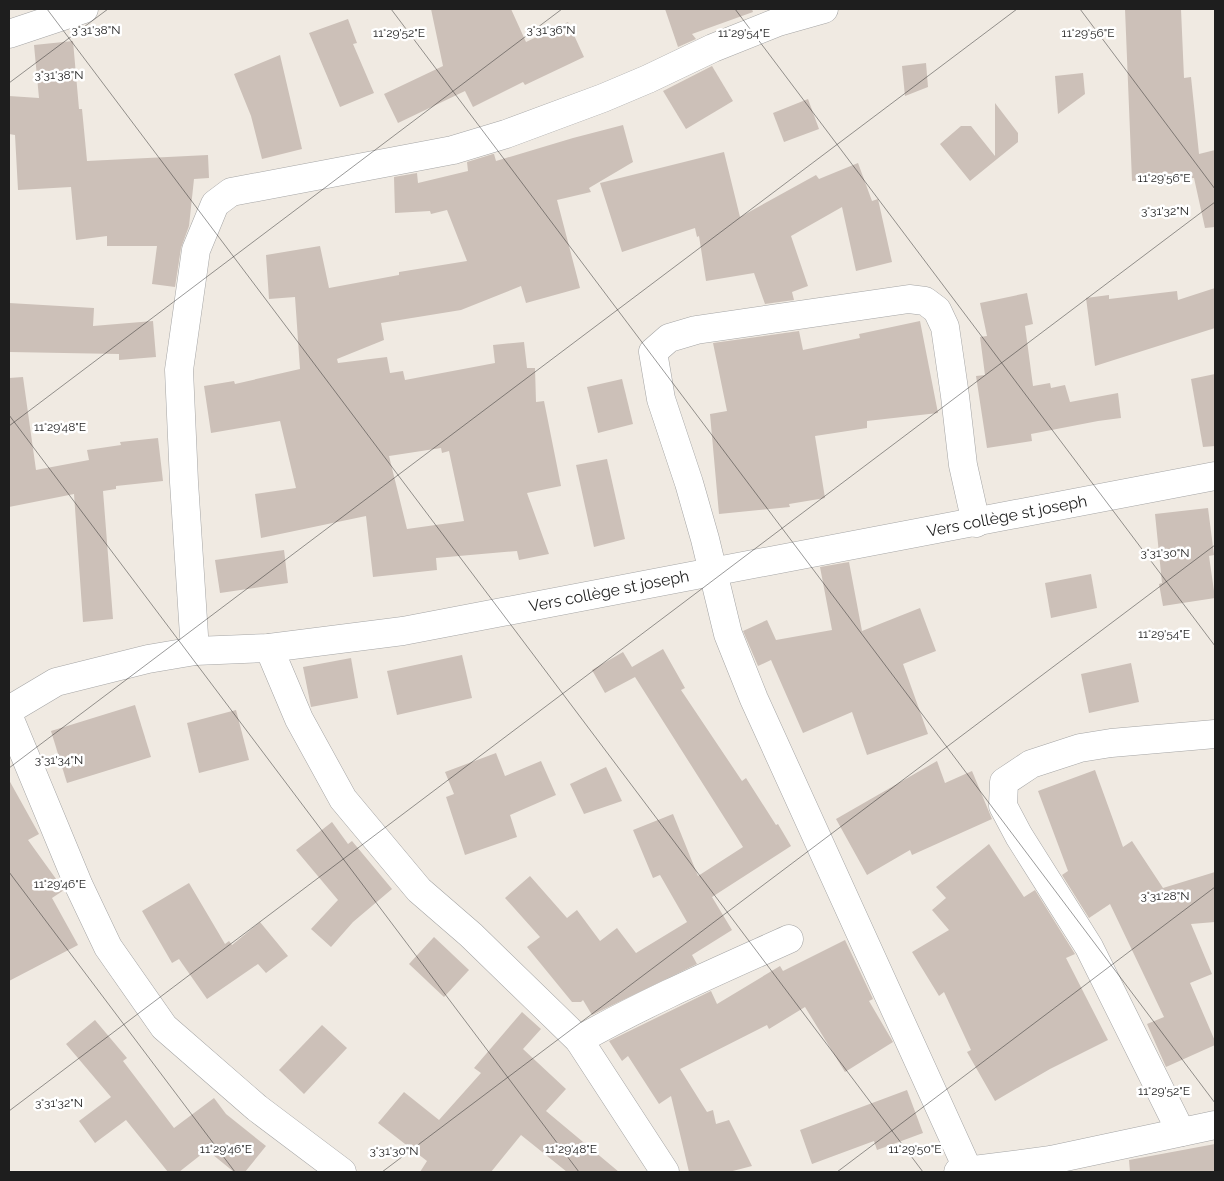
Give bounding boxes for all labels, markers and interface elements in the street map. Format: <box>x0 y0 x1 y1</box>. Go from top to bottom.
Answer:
text: 3°31'38"N <box>72 23 121 37</box>
text: 3°31'36"N <box>526 23 576 37</box>
text: 11°29'52"E <box>373 26 425 40</box>
text: 11°29'54"E <box>718 26 770 40</box>
text: 11°29'56"E <box>1062 26 1114 40</box>
text: 3°31'38"N <box>35 68 84 82</box>
text: 11°29'56"E <box>1138 171 1190 185</box>
text: 3°31'32"N <box>1141 204 1189 218</box>
text: 11°29'48"E <box>34 420 86 434</box>
street label: Vers collège st joseph <box>925 491 1089 541</box>
text: 3°31'30"N <box>1140 546 1190 560</box>
street label: Vers collège st joseph <box>527 566 691 616</box>
text: 11°29'54"E <box>1138 627 1190 641</box>
text: 3°31'34"N <box>35 753 83 767</box>
text: 11°29'46"E <box>34 877 86 891</box>
text: 3°31'28"N <box>1141 889 1189 903</box>
text: 11°29'52"E <box>1138 1084 1190 1098</box>
text: 3°31'32"N <box>35 1096 83 1110</box>
text: 11°29'46"E <box>200 1142 252 1156</box>
text: 11°29'48"E <box>545 1142 597 1156</box>
text: 11°29'50"E <box>888 1142 942 1156</box>
text: 3°31'30"N <box>369 1144 419 1158</box>

